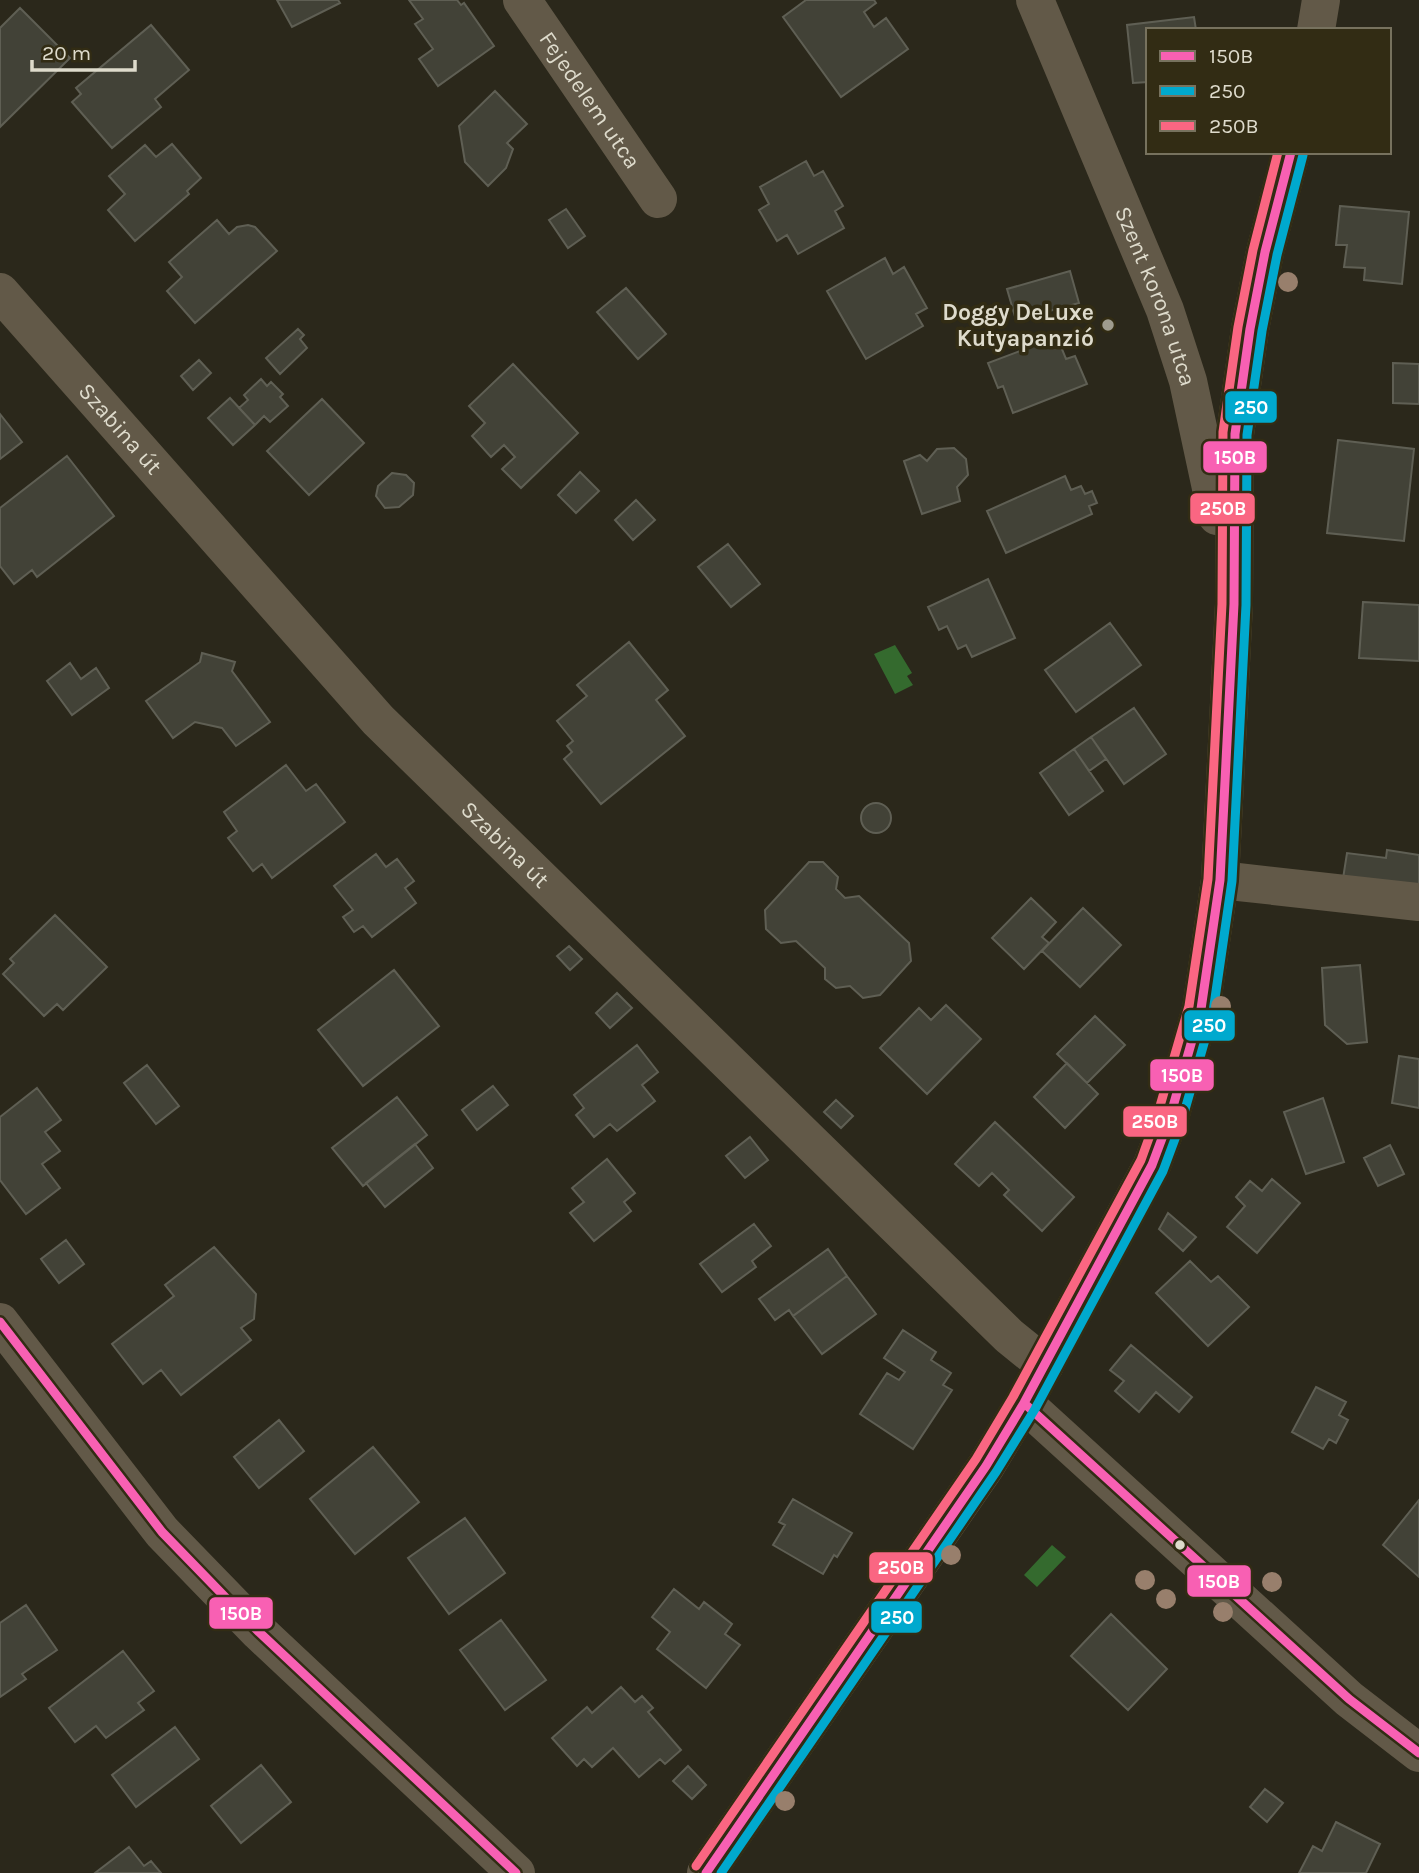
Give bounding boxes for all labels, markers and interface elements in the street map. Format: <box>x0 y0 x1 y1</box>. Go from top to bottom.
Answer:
street label: Fejedelem utca <box>534 26 646 174</box>
scale bar <box>32 28 135 72</box>
legend <box>1146 28 1391 154</box>
text: 20 m <box>42 41 91 65</box>
text: 150B <box>1209 44 1253 68</box>
text: 250 <box>1209 79 1246 103</box>
text: 250B <box>1209 114 1259 138</box>
street label: Szent korona utca <box>1109 202 1202 389</box>
place label: Doggy DeLuxe Kutyapanzió <box>942 299 1094 352</box>
marker: Doggy DeLuxe Kutyapanzió <box>1100 317 1116 333</box>
street label: Szabina út <box>73 378 168 480</box>
line badge: 250 <box>1224 390 1278 424</box>
text: 250 <box>1234 397 1268 419</box>
line badge: 150B <box>1202 440 1268 474</box>
text: 150B <box>1214 447 1256 469</box>
line badge: 250B <box>1189 492 1256 525</box>
text: 250B <box>1200 498 1246 520</box>
street label: Szabina út <box>455 796 555 894</box>
line badge: 250 <box>1183 1009 1236 1042</box>
text: 250 <box>1192 1015 1226 1037</box>
line badge: 150B <box>1149 1058 1215 1092</box>
text: 150B <box>1161 1065 1203 1087</box>
line badge: 250B <box>1122 1105 1188 1138</box>
text: 250B <box>1132 1111 1178 1133</box>
unlabelled marker <box>1173 1538 1187 1552</box>
line badge: 250B <box>868 1551 934 1584</box>
text: 250B <box>878 1557 924 1579</box>
line badge: 150B <box>1186 1564 1252 1598</box>
text: 150B <box>1198 1571 1240 1593</box>
line badge: 150B <box>208 1596 274 1630</box>
line badge: 250 <box>870 1600 923 1634</box>
text: 150B <box>220 1603 262 1625</box>
text: 250 <box>880 1607 914 1629</box>

